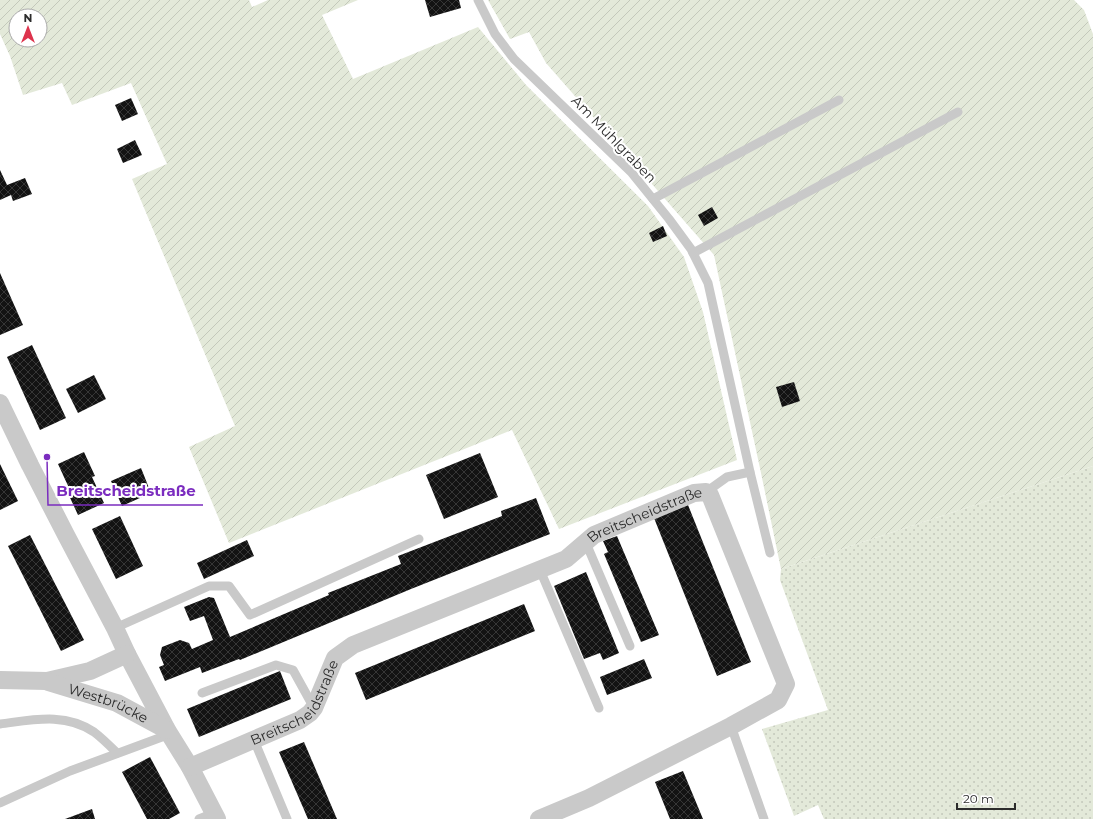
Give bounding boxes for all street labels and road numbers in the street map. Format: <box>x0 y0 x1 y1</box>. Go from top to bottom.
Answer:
street label: Am Mühlgraben <box>568 91 660 187</box>
street label: Breitscheidstraße <box>583 483 703 546</box>
street label: Breitscheidstraße <box>247 657 342 749</box>
street label: Westbrücke <box>66 680 151 727</box>

